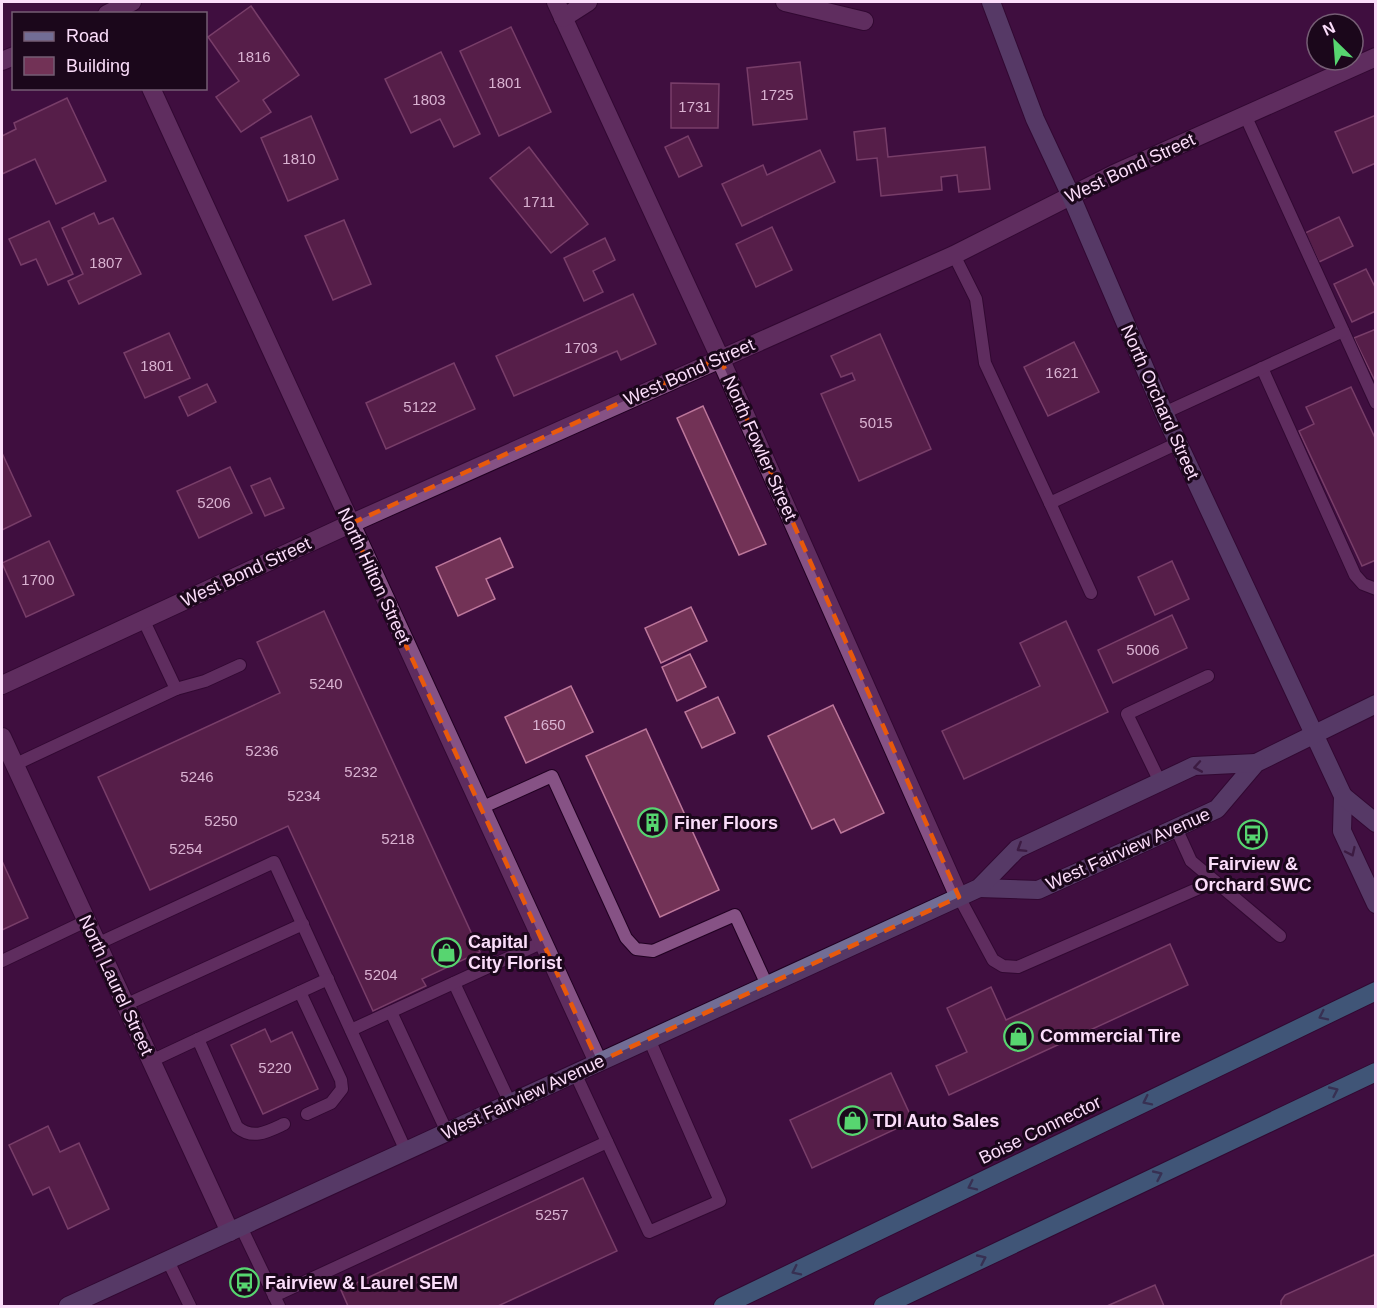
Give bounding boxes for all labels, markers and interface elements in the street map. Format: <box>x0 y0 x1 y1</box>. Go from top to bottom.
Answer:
legend <box>12 12 207 90</box>
north arrow <box>1305 12 1365 72</box>
text: N <box>1320 19 1338 39</box>
text: Road <box>66 26 109 46</box>
house number: 1816 <box>237 48 271 65</box>
text: Building <box>66 56 130 76</box>
house number: 1801 <box>488 74 522 91</box>
house number: 1725 <box>760 86 794 103</box>
house number: 1803 <box>412 91 446 108</box>
house number: 1731 <box>678 98 712 115</box>
street label: West Bond Street <box>1062 129 1198 207</box>
house number: 1810 <box>282 150 316 167</box>
house number: 1711 <box>523 193 555 210</box>
house number: 1807 <box>89 254 123 271</box>
street label: North Orchard Street <box>1117 322 1203 482</box>
street label: West Bond Street <box>621 334 757 410</box>
house number: 1703 <box>564 339 598 356</box>
house number: 1801 <box>140 357 174 374</box>
house number: 1621 <box>1045 364 1079 381</box>
street label: North Fowler Street <box>719 373 801 523</box>
house number: 5122 <box>403 398 437 415</box>
house number: 5015 <box>859 414 893 431</box>
house number: 5206 <box>197 494 231 511</box>
street label: North Hilton Street <box>334 505 414 647</box>
street label: West Bond Street <box>178 533 314 611</box>
house number: 1700 <box>21 571 55 588</box>
house number: 5006 <box>1126 641 1160 658</box>
house number: 5240 <box>309 675 343 692</box>
house number: 1650 <box>532 716 566 733</box>
house number: 5236 <box>245 742 279 759</box>
one-way arrow <box>1193 761 1203 773</box>
house number: 5232 <box>344 763 378 780</box>
house number: 5246 <box>180 768 214 785</box>
house number: 5234 <box>287 787 321 804</box>
street label: West Fairview Avenue <box>1043 804 1213 894</box>
building icon: Finer Floors <box>637 807 669 839</box>
house number: 5250 <box>204 812 238 829</box>
place label: Finer Floors <box>674 813 778 833</box>
bus stop icon: Fairview & Orchard SWC <box>1237 819 1269 851</box>
house number: 5218 <box>381 830 415 847</box>
house number: 5254 <box>169 840 203 857</box>
one-way arrow <box>1017 841 1028 852</box>
one-way arrow <box>1344 845 1356 856</box>
place label: Fairview & Orchard SWC <box>1194 854 1312 895</box>
street label: North Laurel Street <box>75 912 157 1058</box>
place label: Capital City Florist <box>468 932 562 973</box>
shop icon: Capital City Florist <box>431 936 463 968</box>
house number: 5204 <box>364 966 398 983</box>
one-way arrow <box>1318 1009 1329 1021</box>
shop icon: Commercial Tire <box>1003 1020 1035 1052</box>
place label: Commercial Tire <box>1040 1026 1181 1046</box>
street label: West Fairview Avenue <box>438 1050 608 1144</box>
house number: 5220 <box>258 1059 292 1076</box>
one-way arrow <box>1328 1087 1339 1099</box>
street label: Boise Connector <box>976 1092 1104 1168</box>
one-way arrow <box>1143 1094 1154 1106</box>
shop icon: TDI Auto Sales <box>836 1105 868 1137</box>
place label: TDI Auto Sales <box>873 1111 999 1131</box>
one-way arrow <box>1152 1171 1163 1182</box>
one-way arrow <box>967 1179 978 1190</box>
house number: 5257 <box>535 1206 569 1223</box>
one-way arrow <box>975 1254 986 1266</box>
one-way arrow <box>792 1264 803 1275</box>
bus stop icon: Fairview & Laurel SEM <box>228 1267 260 1299</box>
place label: Fairview & Laurel SEM <box>265 1273 458 1293</box>

